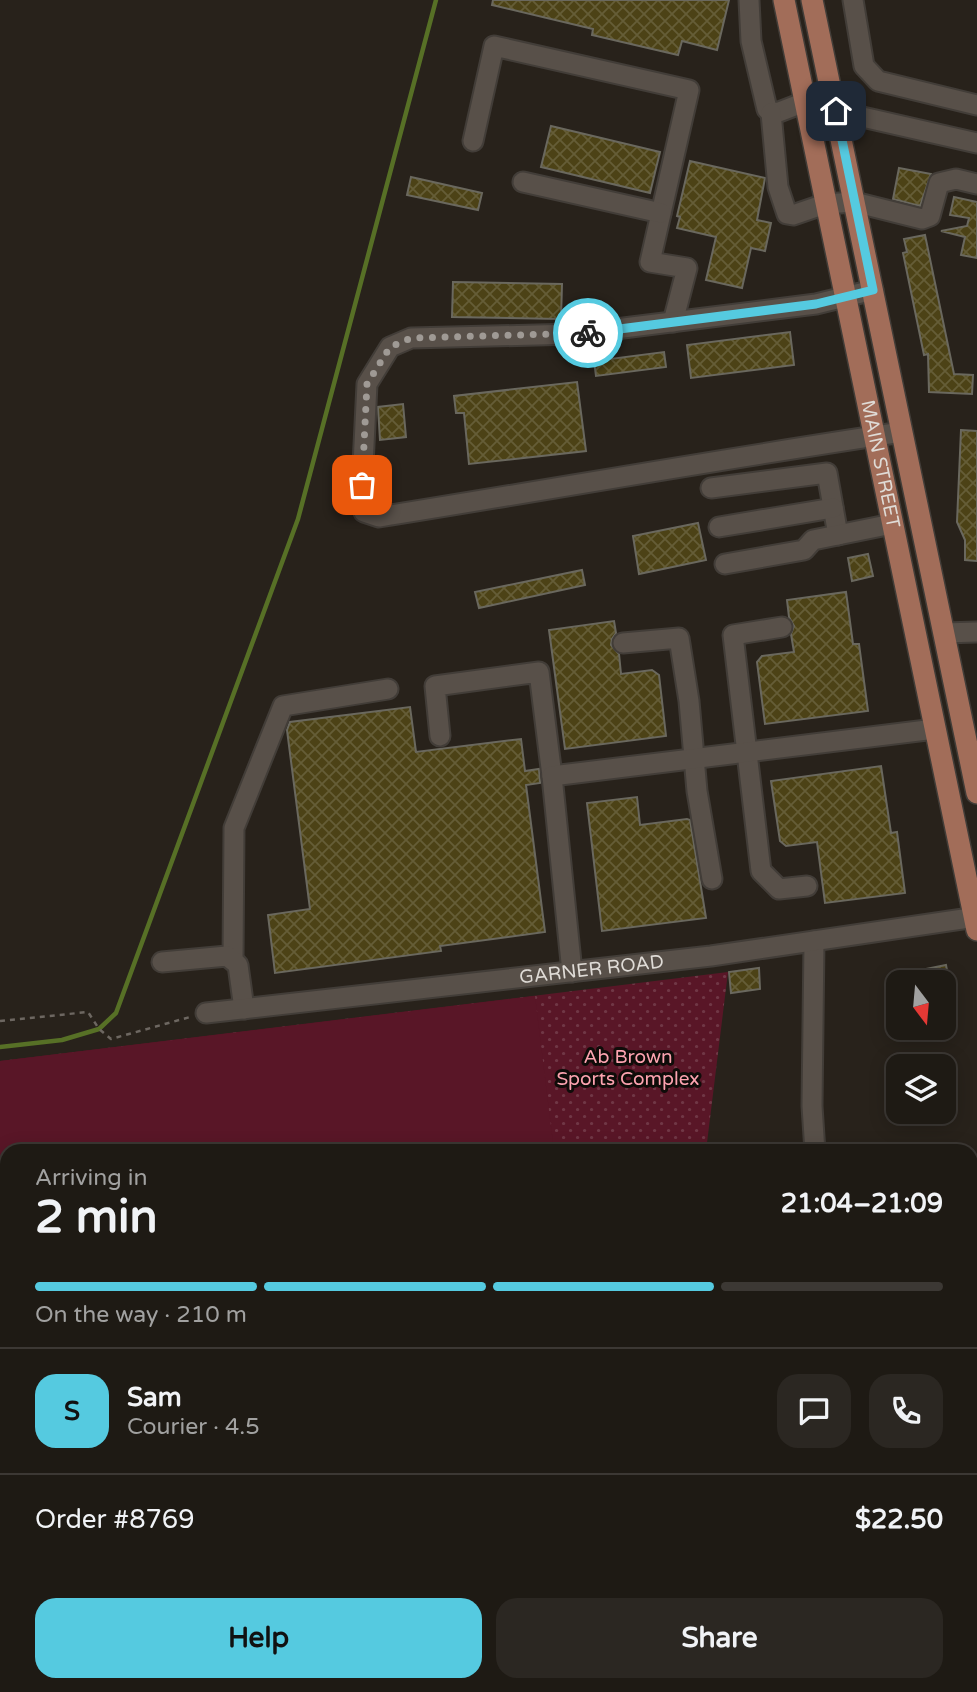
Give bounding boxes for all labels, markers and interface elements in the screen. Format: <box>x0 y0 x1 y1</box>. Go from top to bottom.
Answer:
pin <box>806 81 866 141</box>
icon: home <box>817 92 855 130</box>
courier <box>553 298 623 368</box>
icon: bike <box>569 314 607 352</box>
street label: MAIN STREET <box>856 398 904 530</box>
pin <box>332 455 392 515</box>
icon: bag <box>343 466 381 504</box>
street label: GARNER ROAD <box>518 950 665 989</box>
north arrow <box>886 970 956 1040</box>
map controls <box>886 970 956 1124</box>
park label: Ab Brown Sports Complex <box>556 1046 700 1090</box>
button: layers <box>886 1054 956 1124</box>
text: Arriving in <box>35 1164 148 1192</box>
text: 21:04–21:09 <box>781 1188 943 1219</box>
text: 2 min <box>35 1190 158 1245</box>
text: On the way · 210 m <box>35 1301 247 1329</box>
button: chat <box>777 1374 851 1448</box>
button: phone <box>869 1374 943 1448</box>
text: Sam <box>127 1382 182 1413</box>
text: S <box>64 1396 80 1427</box>
text: Courier · 4.5 <box>127 1413 260 1441</box>
text: Order #8769 <box>35 1504 195 1535</box>
text: $22.50 <box>855 1504 943 1535</box>
button: Help <box>35 1598 482 1678</box>
button: Share <box>496 1598 943 1678</box>

